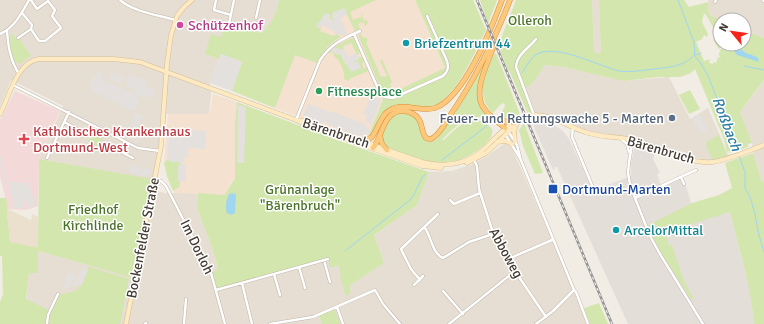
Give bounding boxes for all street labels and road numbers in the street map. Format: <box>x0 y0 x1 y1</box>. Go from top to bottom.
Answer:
street label: Bärenbruch <box>300 114 372 152</box>
street label: Bärenbruch <box>625 132 697 168</box>
street label: Bockenfelder Straße <box>123 176 163 300</box>
street label: Im Dorloh <box>176 217 218 277</box>
street label: Abboweg <box>485 225 527 281</box>

